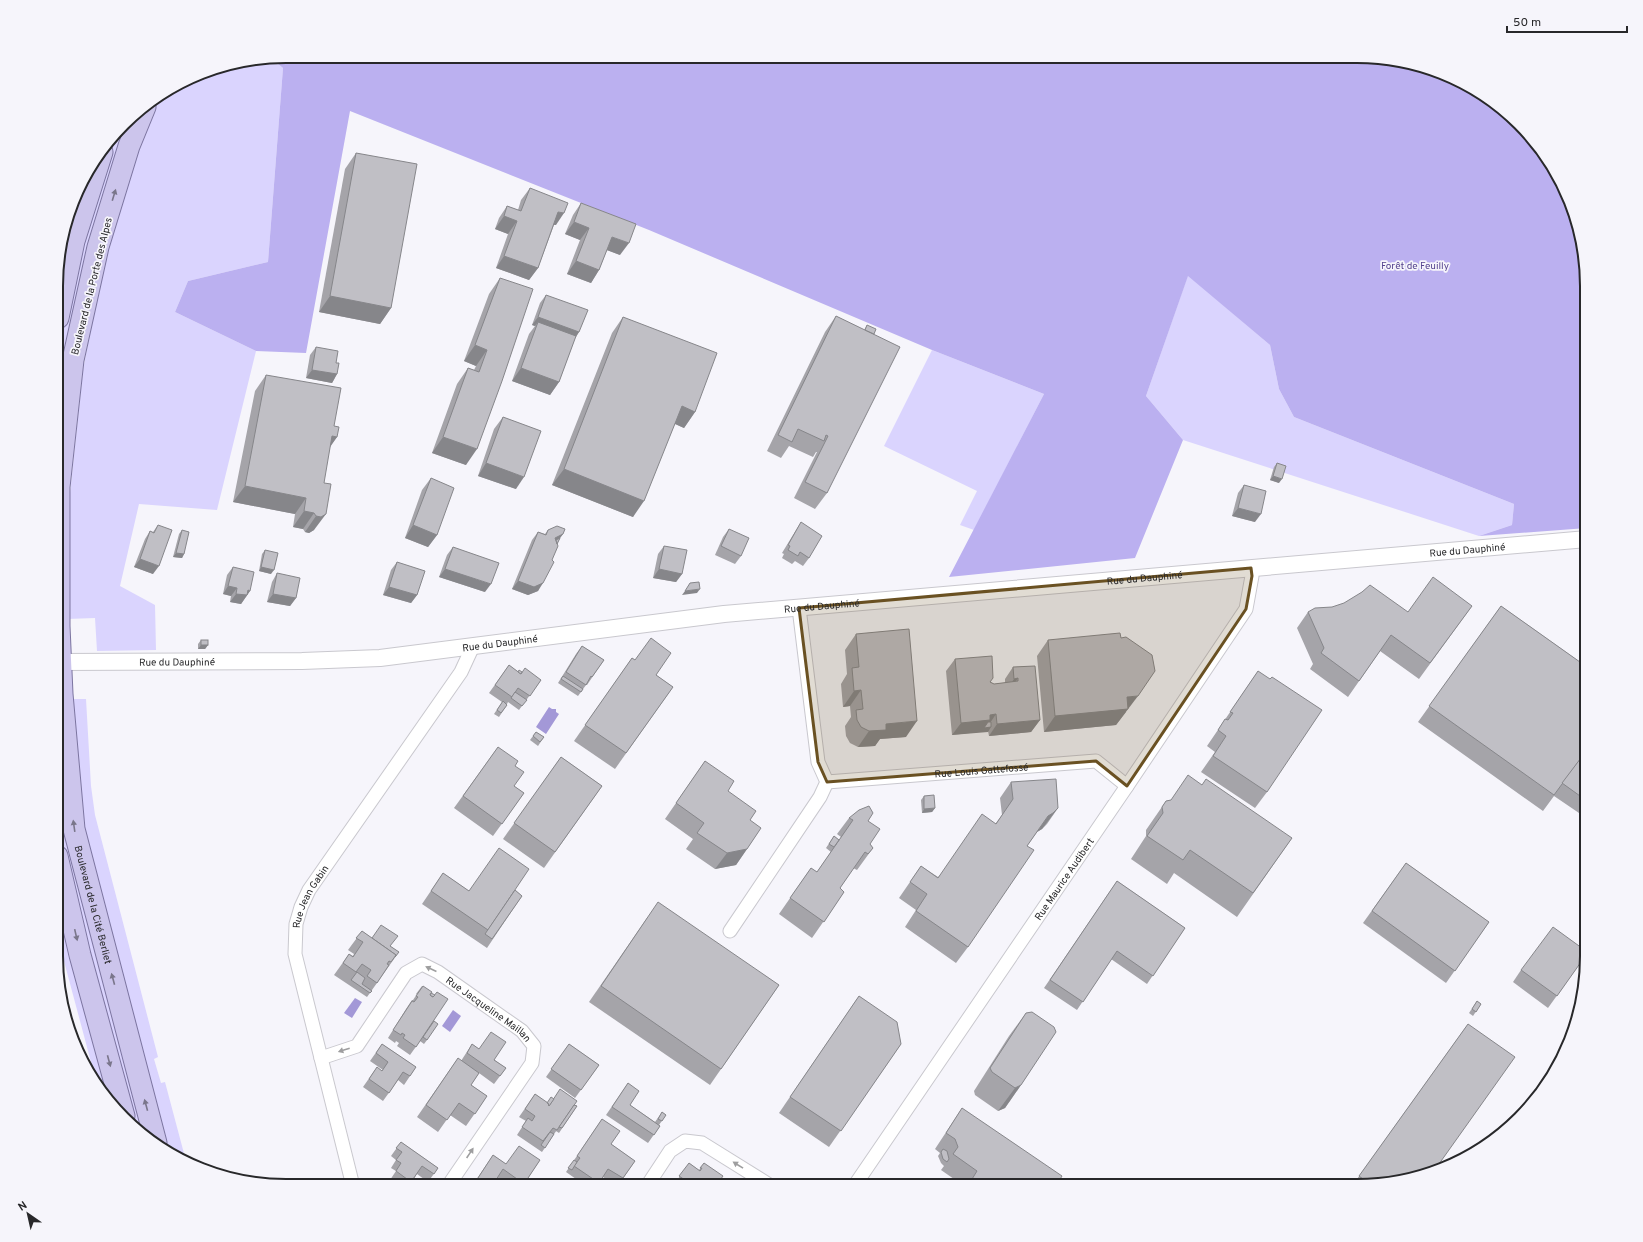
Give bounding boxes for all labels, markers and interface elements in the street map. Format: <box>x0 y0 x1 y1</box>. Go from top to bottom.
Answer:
scale bar <box>1507 8 1627 34</box>
text: 50 m <box>1513 15 1541 31</box>
one-way arrow <box>111 188 117 200</box>
street label: Boulevard de la Porte des Alpes <box>69 216 116 356</box>
park label: Forêt de Feuilly <box>1381 260 1449 273</box>
street label: Rue du Dauphiné <box>1429 541 1506 561</box>
street label: Rue du Dauphiné <box>1106 569 1183 589</box>
street label: Rue du Dauphiné <box>783 597 860 617</box>
street label: Rue du Dauphiné <box>462 633 539 655</box>
street label: Rue du Dauphiné <box>139 656 215 670</box>
street label: Rue Louis Gattefossé <box>934 761 1029 782</box>
one-way arrow <box>71 820 77 832</box>
street label: Rue Maurice Audibert <box>1032 836 1098 923</box>
street label: Boulevard de la Cité Berliet <box>71 844 114 966</box>
street label: Rue Jean Gabin <box>291 863 332 928</box>
one-way arrow <box>73 929 79 941</box>
one-way arrow <box>426 966 437 972</box>
one-way arrow <box>109 973 115 985</box>
street label: Rue Jacqueline Maillan <box>443 974 533 1045</box>
one-way arrow <box>338 1048 350 1054</box>
one-way arrow <box>106 1055 112 1067</box>
one-way arrow <box>143 1099 149 1111</box>
one-way arrow <box>466 1148 474 1159</box>
one-way arrow <box>732 1161 743 1169</box>
north arrow <box>8 1194 48 1234</box>
text: N <box>16 1199 30 1215</box>

